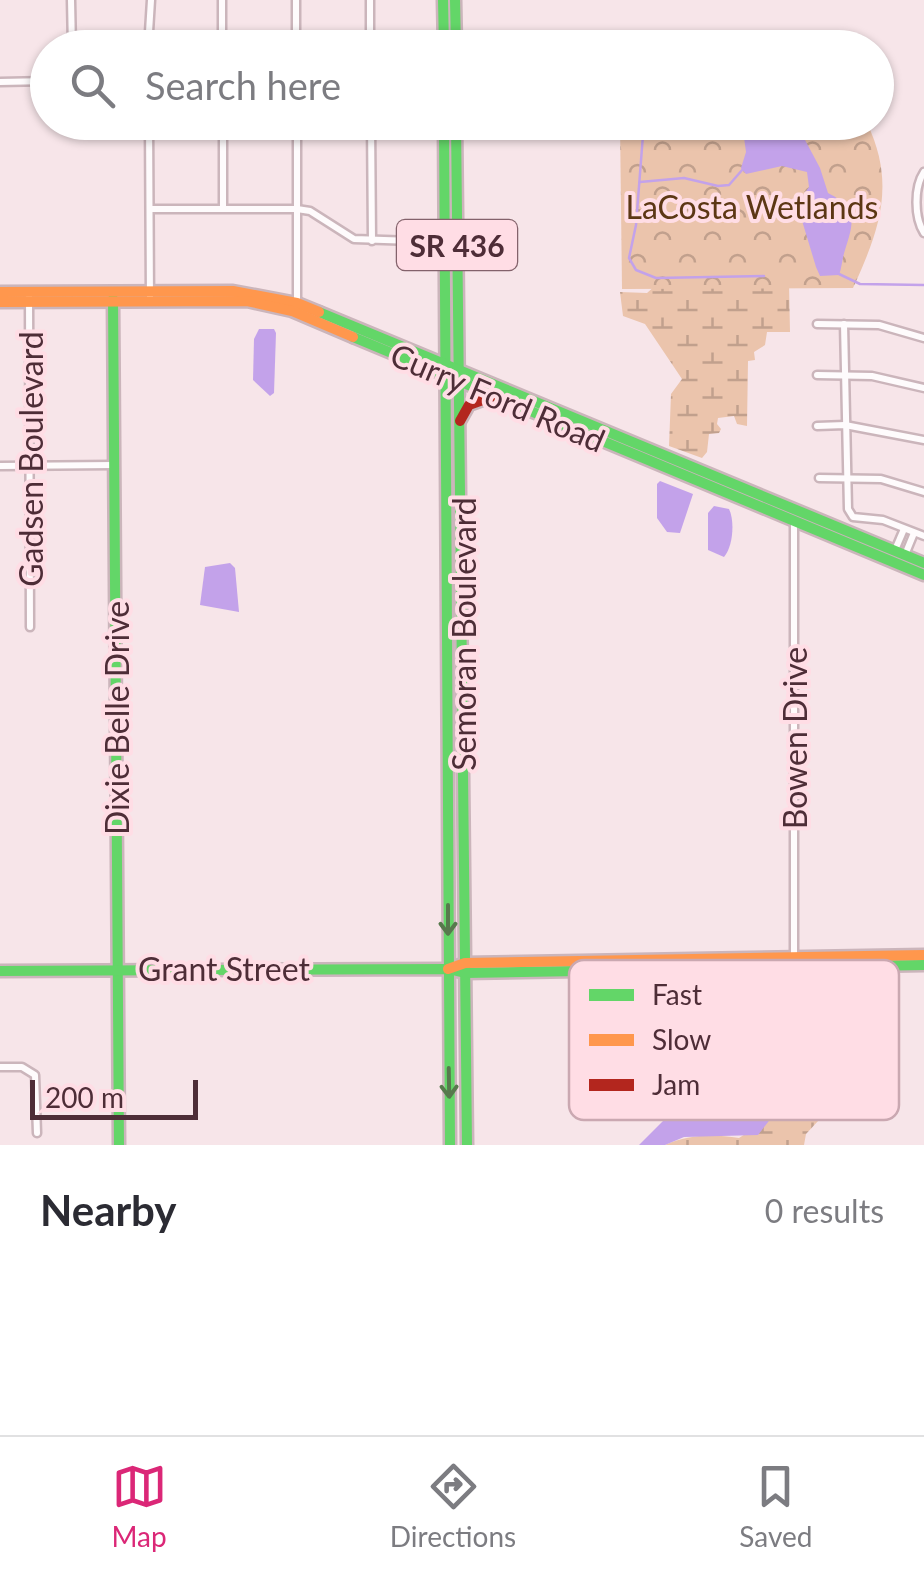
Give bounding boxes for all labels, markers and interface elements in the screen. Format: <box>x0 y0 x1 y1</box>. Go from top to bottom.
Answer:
search box <box>30 30 894 140</box>
icon: search <box>65 58 120 113</box>
text: Search here <box>145 62 341 108</box>
park label: LaCosta Wetlands <box>626 187 878 226</box>
road number: SR 436 <box>397 220 517 270</box>
street label: Gadsen Boulevard <box>11 331 50 587</box>
street label: Curry Ford Road <box>385 334 611 460</box>
street label: Semoran Boulevard <box>444 497 483 771</box>
street label: Dixie Belle Drive <box>97 601 136 835</box>
street label: Bowen Drive <box>775 647 814 829</box>
one-way arrow <box>438 902 458 935</box>
street label: Grant Street <box>138 949 311 988</box>
legend <box>569 960 899 1120</box>
text: Fast <box>652 977 702 1011</box>
text: Slow <box>652 1022 711 1056</box>
one-way arrow <box>440 1066 458 1099</box>
text: Jam <box>652 1067 700 1101</box>
scale bar <box>30 1075 198 1120</box>
text: 200 m <box>45 1080 124 1114</box>
text: Nearby <box>40 1185 177 1235</box>
text: 0 results <box>765 1191 884 1230</box>
tab: Map <box>112 1459 167 1553</box>
tab: Directions <box>390 1459 516 1553</box>
tab: Saved <box>739 1459 812 1553</box>

